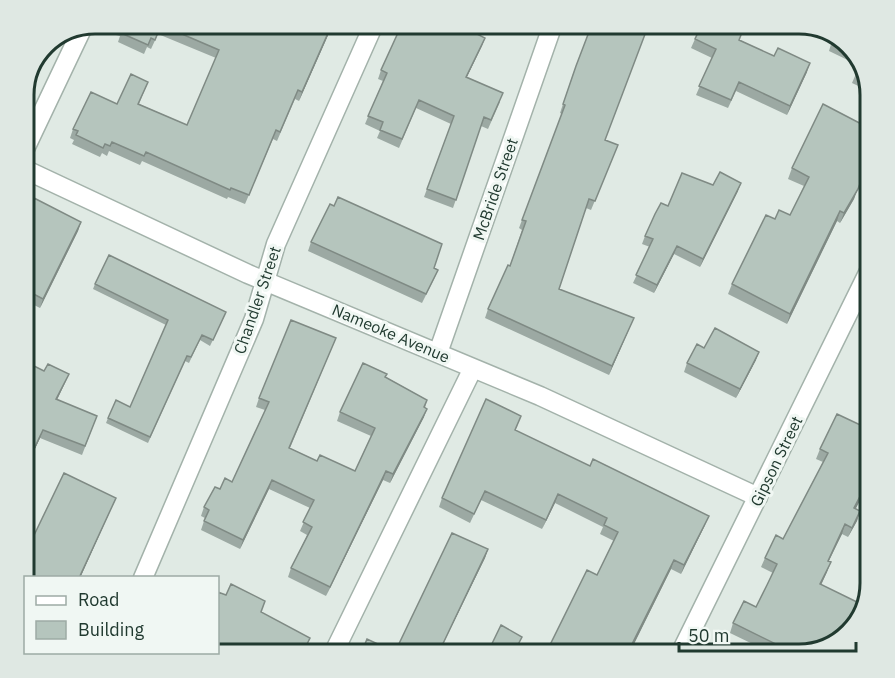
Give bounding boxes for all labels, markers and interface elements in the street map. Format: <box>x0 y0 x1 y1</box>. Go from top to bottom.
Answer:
street label: McBride Street <box>468 135 522 243</box>
street label: Chandler Street <box>229 244 285 356</box>
street label: Nameoke Avenue <box>329 299 453 367</box>
street label: Gipson Street <box>746 413 806 509</box>
legend <box>24 576 219 654</box>
text: Road <box>78 588 119 611</box>
scale bar <box>679 615 856 653</box>
text: Building <box>78 618 145 641</box>
text: 50 m <box>688 624 730 647</box>

